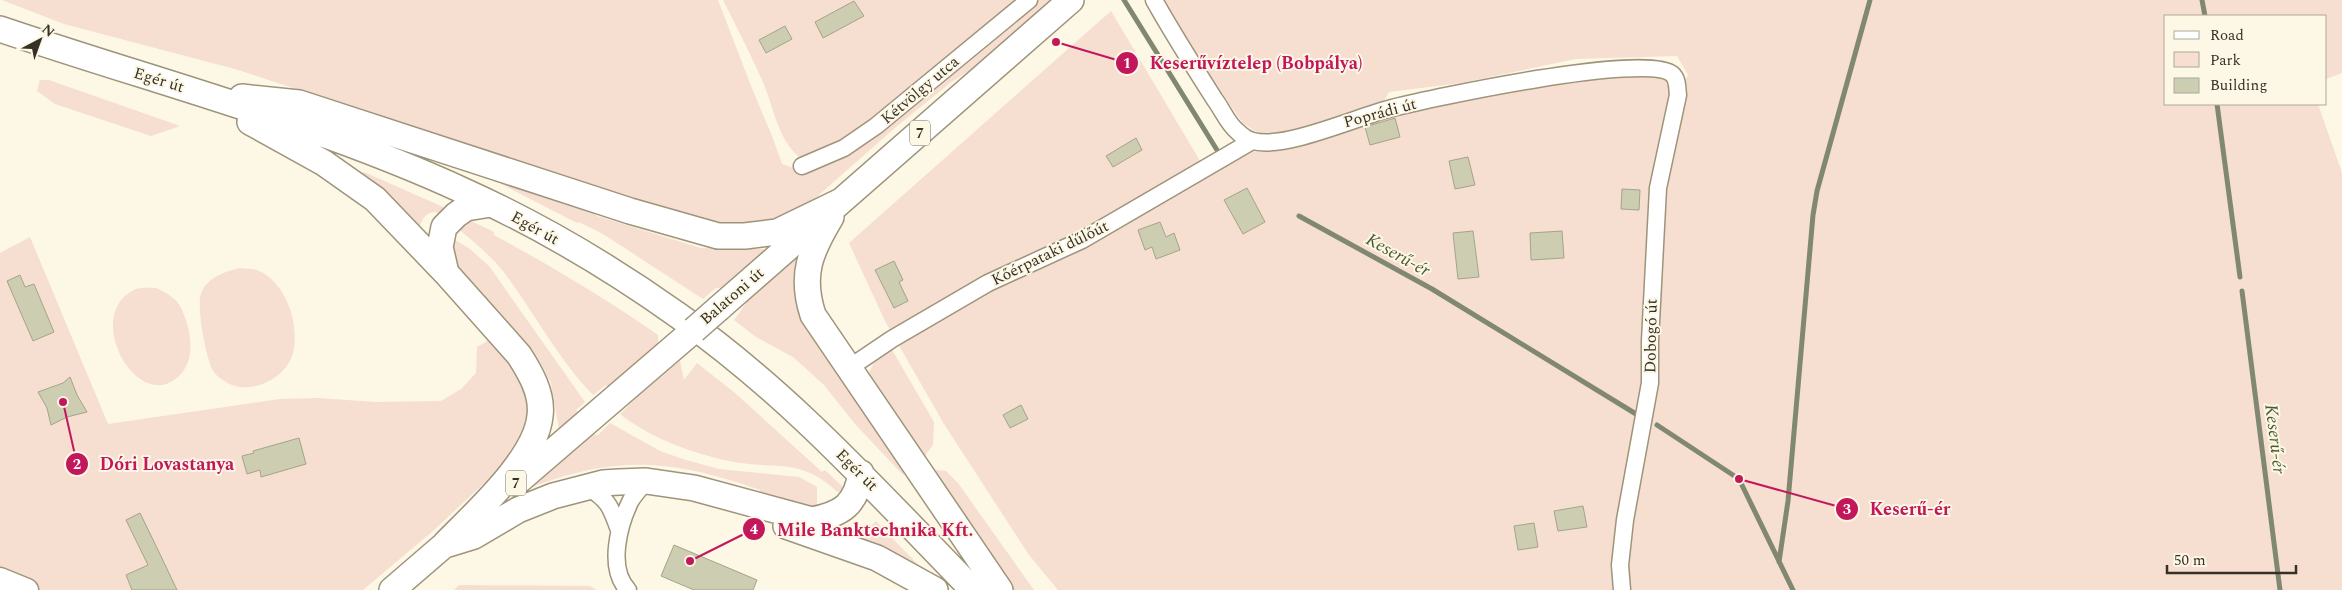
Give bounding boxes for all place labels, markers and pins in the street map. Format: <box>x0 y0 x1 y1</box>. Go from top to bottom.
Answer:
callout: Keserűvíztelep (Bobpálya) <box>1114 46 1372 79</box>
callout: Dóri Lovastanya <box>65 447 244 480</box>
callout: Keserű-ér <box>1834 492 1960 525</box>
callout: Mile Banktechnika Kft. <box>742 513 983 546</box>

